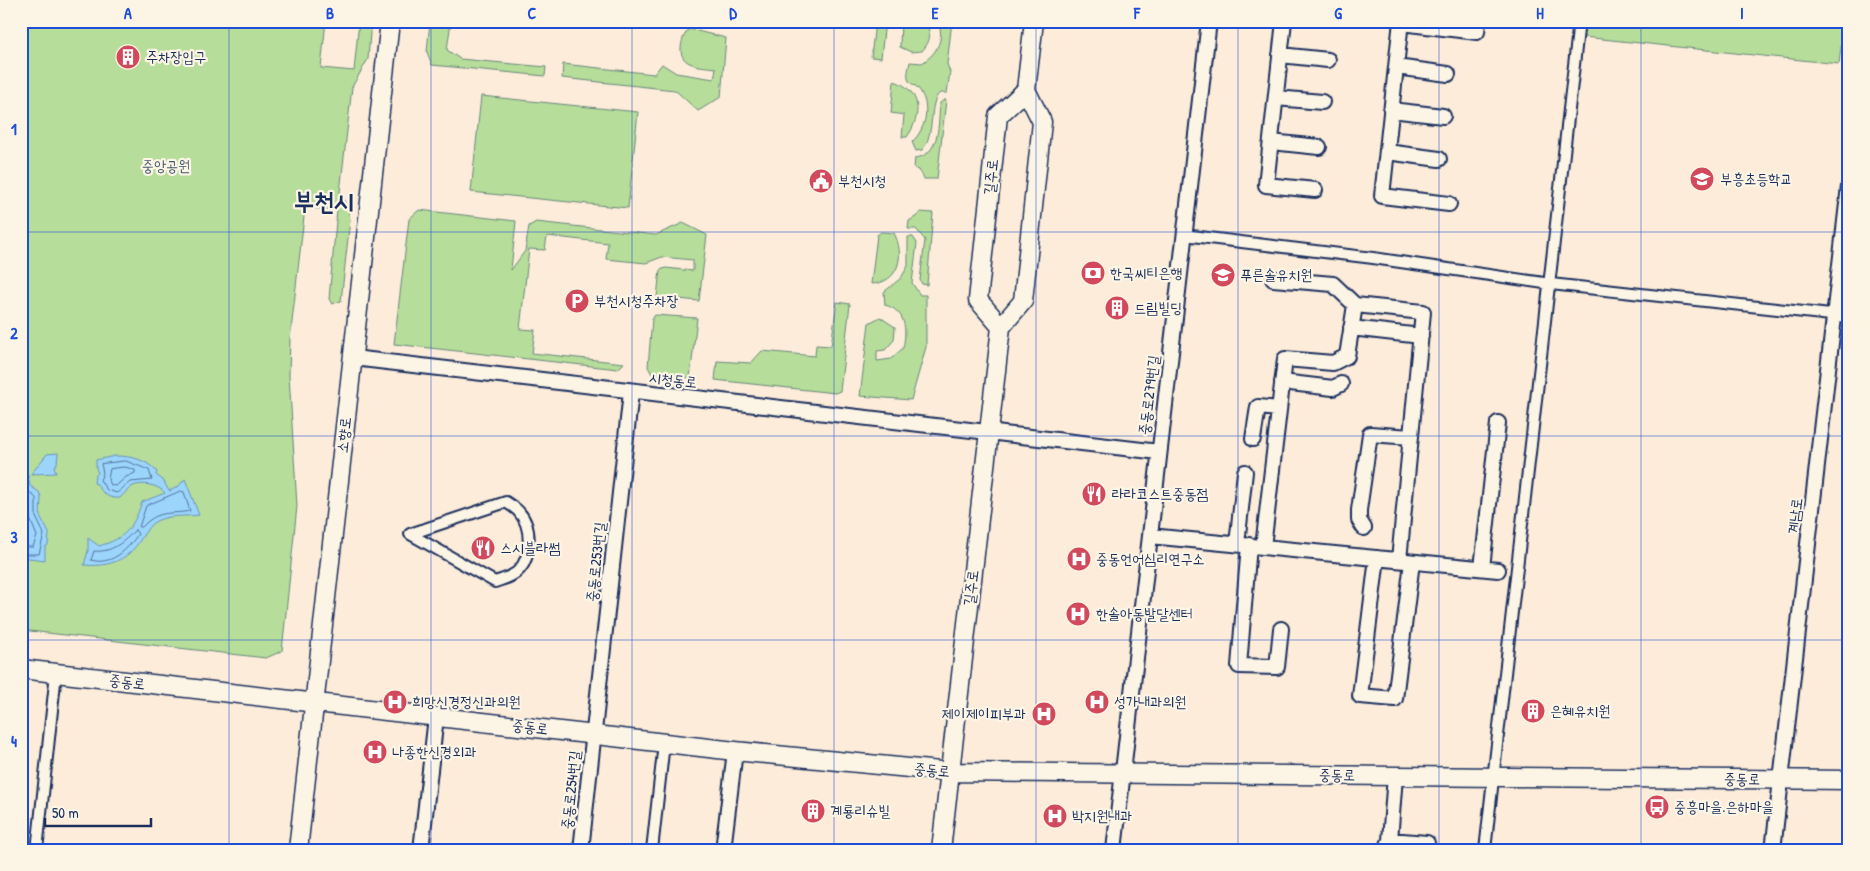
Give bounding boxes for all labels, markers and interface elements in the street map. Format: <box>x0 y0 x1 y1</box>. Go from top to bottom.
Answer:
text: A <box>124 2 132 24</box>
text: B <box>326 2 334 24</box>
text: C <box>528 2 537 24</box>
text: D <box>729 2 737 24</box>
text: E <box>931 2 939 24</box>
text: F <box>1133 2 1141 24</box>
text: G <box>1334 2 1342 24</box>
text: H <box>1536 2 1544 24</box>
text: I <box>1740 2 1744 24</box>
building icon: 주차장입구 <box>115 44 141 70</box>
place label: 주차장입구 <box>146 46 206 67</box>
text: 1 <box>11 118 17 140</box>
park label: 중앙공원 <box>142 155 190 176</box>
street label: 길주로 <box>978 158 1003 196</box>
school or university icon: 부흥초등학교 <box>1689 166 1715 192</box>
public building icon: 부천시청 <box>808 168 834 194</box>
place label: 부흥초등학교 <box>1720 168 1792 189</box>
place label: 부천시청 <box>838 170 886 191</box>
district label: 부천시 <box>294 184 354 218</box>
bank icon: 한국씨티은행 <box>1080 260 1106 286</box>
place label: 한국씨티은행 <box>1110 262 1182 283</box>
school or university icon: 푸른솔유치원 <box>1210 262 1236 288</box>
place label: 푸른솔유치원 <box>1240 264 1312 285</box>
parking icon: 부천시청주차장 <box>564 288 590 314</box>
place label: 부천시청주차장 <box>594 290 679 311</box>
building icon: 드림빌딩 <box>1104 295 1130 321</box>
place label: 드림빌딩 <box>1134 297 1182 318</box>
text: 2 <box>10 322 18 344</box>
street label: 중동로279번길 <box>1133 354 1164 436</box>
street label: 시청동로 <box>648 367 698 392</box>
street label: 소향로 <box>331 416 356 454</box>
restaurant icon: 라라코스트중동점 <box>1081 481 1107 507</box>
place label: 라라코스트중동점 <box>1112 483 1209 504</box>
street label: 계남로 <box>1782 497 1807 535</box>
street label: 중동로253번길 <box>581 521 610 603</box>
text: 3 <box>10 526 18 548</box>
restaurant icon: 스시블라썸 <box>470 535 496 561</box>
place label: 스시블라썸 <box>500 537 560 558</box>
hospital icon: 중동언어심리연구소 <box>1066 546 1092 572</box>
place label: 중동언어심리연구소 <box>1096 548 1205 569</box>
street label: 길주로 <box>958 569 983 607</box>
hospital icon: 한솔아동발달센터 <box>1065 601 1091 627</box>
place label: 한솔아동발달센터 <box>1096 603 1193 624</box>
street label: 중동로 <box>108 669 146 694</box>
hospital icon: 희망신경정신과의원 <box>382 689 408 715</box>
hospital icon: 성가내과의원 <box>1084 689 1110 715</box>
place label: 희망신경정신과의원 <box>412 691 521 712</box>
place label: 성가내과의원 <box>1114 691 1186 712</box>
building icon: 은혜유치원 <box>1520 698 1546 724</box>
place label: 은혜유치원 <box>1550 700 1610 721</box>
hospital icon: 제이제이피부과 <box>1031 701 1057 727</box>
place label: 제이제이피부과 <box>942 703 1026 724</box>
street label: 중동로 <box>511 714 549 739</box>
text: 4 <box>11 730 17 752</box>
hospital icon: 나종한신경외과 <box>362 739 388 765</box>
place label: 나종한신경외과 <box>392 741 477 762</box>
street label: 중동로254번길 <box>556 749 585 830</box>
street label: 중동로 <box>913 757 951 782</box>
street label: 중동로 <box>1319 764 1355 785</box>
street label: 중동로 <box>1724 768 1760 789</box>
bus stop icon: 중흥마을.은하마을 <box>1644 794 1670 820</box>
scale bar <box>45 796 151 828</box>
place label: 중흥마을.은하마을 <box>1674 796 1774 817</box>
building icon: 계룡리슈빌 <box>800 798 826 824</box>
place label: 계룡리슈빌 <box>830 800 890 821</box>
text: 50 m <box>52 802 79 823</box>
hospital icon: 박지원내과 <box>1042 803 1068 829</box>
place label: 박지원내과 <box>1072 805 1132 826</box>

